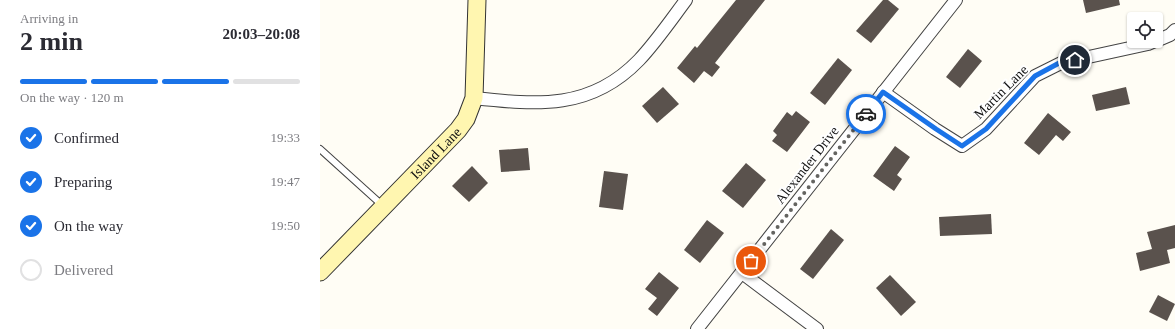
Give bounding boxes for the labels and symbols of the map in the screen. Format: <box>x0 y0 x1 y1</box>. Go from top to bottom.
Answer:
pin <box>1058 43 1092 77</box>
street label: Martin Lane <box>971 62 1031 122</box>
courier <box>846 94 886 134</box>
street label: Alexander Drive <box>772 123 842 207</box>
street label: Island Lane <box>407 124 464 182</box>
pin <box>734 244 768 278</box>

